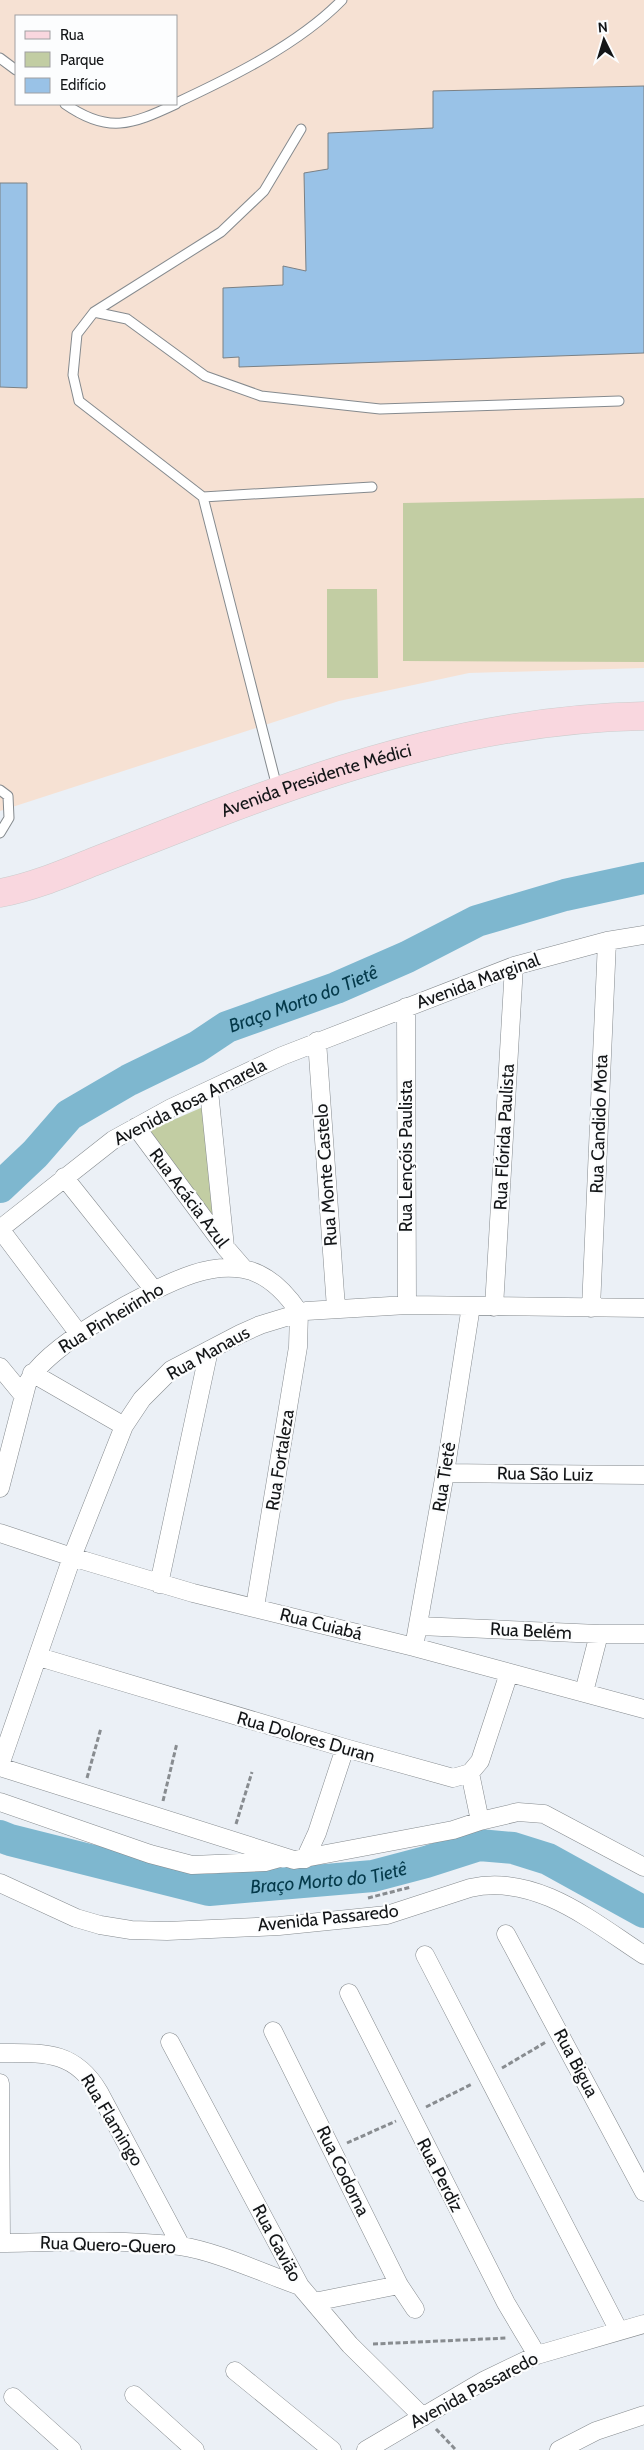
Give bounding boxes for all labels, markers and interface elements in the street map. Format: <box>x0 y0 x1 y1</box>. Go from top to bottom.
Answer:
legend <box>15 15 178 105</box>
north arrow <box>579 15 629 65</box>
text: N <box>597 18 609 36</box>
text: Rua <box>60 26 85 44</box>
text: Parque <box>60 51 104 69</box>
text: Edifício <box>60 76 106 94</box>
street label: Avenida Presidente Médici <box>218 739 414 822</box>
street label: Avenida Marginal <box>413 948 543 1014</box>
water label: Braço Morto do Tietê <box>225 960 382 1038</box>
street label: Avenida Rosa Amarela <box>110 1054 270 1150</box>
street label: Rua Candido Mota <box>586 1054 612 1194</box>
street label: Rua Flórida Paulista <box>489 1063 519 1211</box>
street label: Rua Lençóis Paulista <box>395 1079 417 1232</box>
street label: Rua Monte Castelo <box>310 1103 342 1247</box>
street label: Rua Acácia Azul <box>145 1144 234 1252</box>
street label: Rua Pinheirinho <box>54 1278 168 1358</box>
street label: Rua Manaus <box>163 1321 253 1385</box>
street label: Rua Fortaleza <box>261 1407 299 1512</box>
street label: Rua Tietê <box>428 1440 460 1514</box>
street label: Rua São Luiz <box>497 1462 594 1486</box>
street label: Rua Cuiabá <box>278 1603 365 1645</box>
street label: Rua Belém <box>490 1618 572 1644</box>
street label: Rua Dolores Duran <box>234 1707 378 1767</box>
water label: Braço Morto do Tietê <box>249 1857 410 1898</box>
street label: Avenida Passaredo <box>256 1900 400 1936</box>
street label: Rua Bigua <box>549 2025 603 2101</box>
street label: Rua Flamingo <box>76 2070 148 2170</box>
street label: Rua Codorna <box>312 2122 374 2220</box>
street label: Rua Perdiz <box>412 2134 468 2216</box>
street label: Rua Gavião <box>247 2201 307 2286</box>
street label: Rua Quero-Quero <box>40 2232 176 2258</box>
street label: Avenida Passaredo <box>406 2347 542 2433</box>

